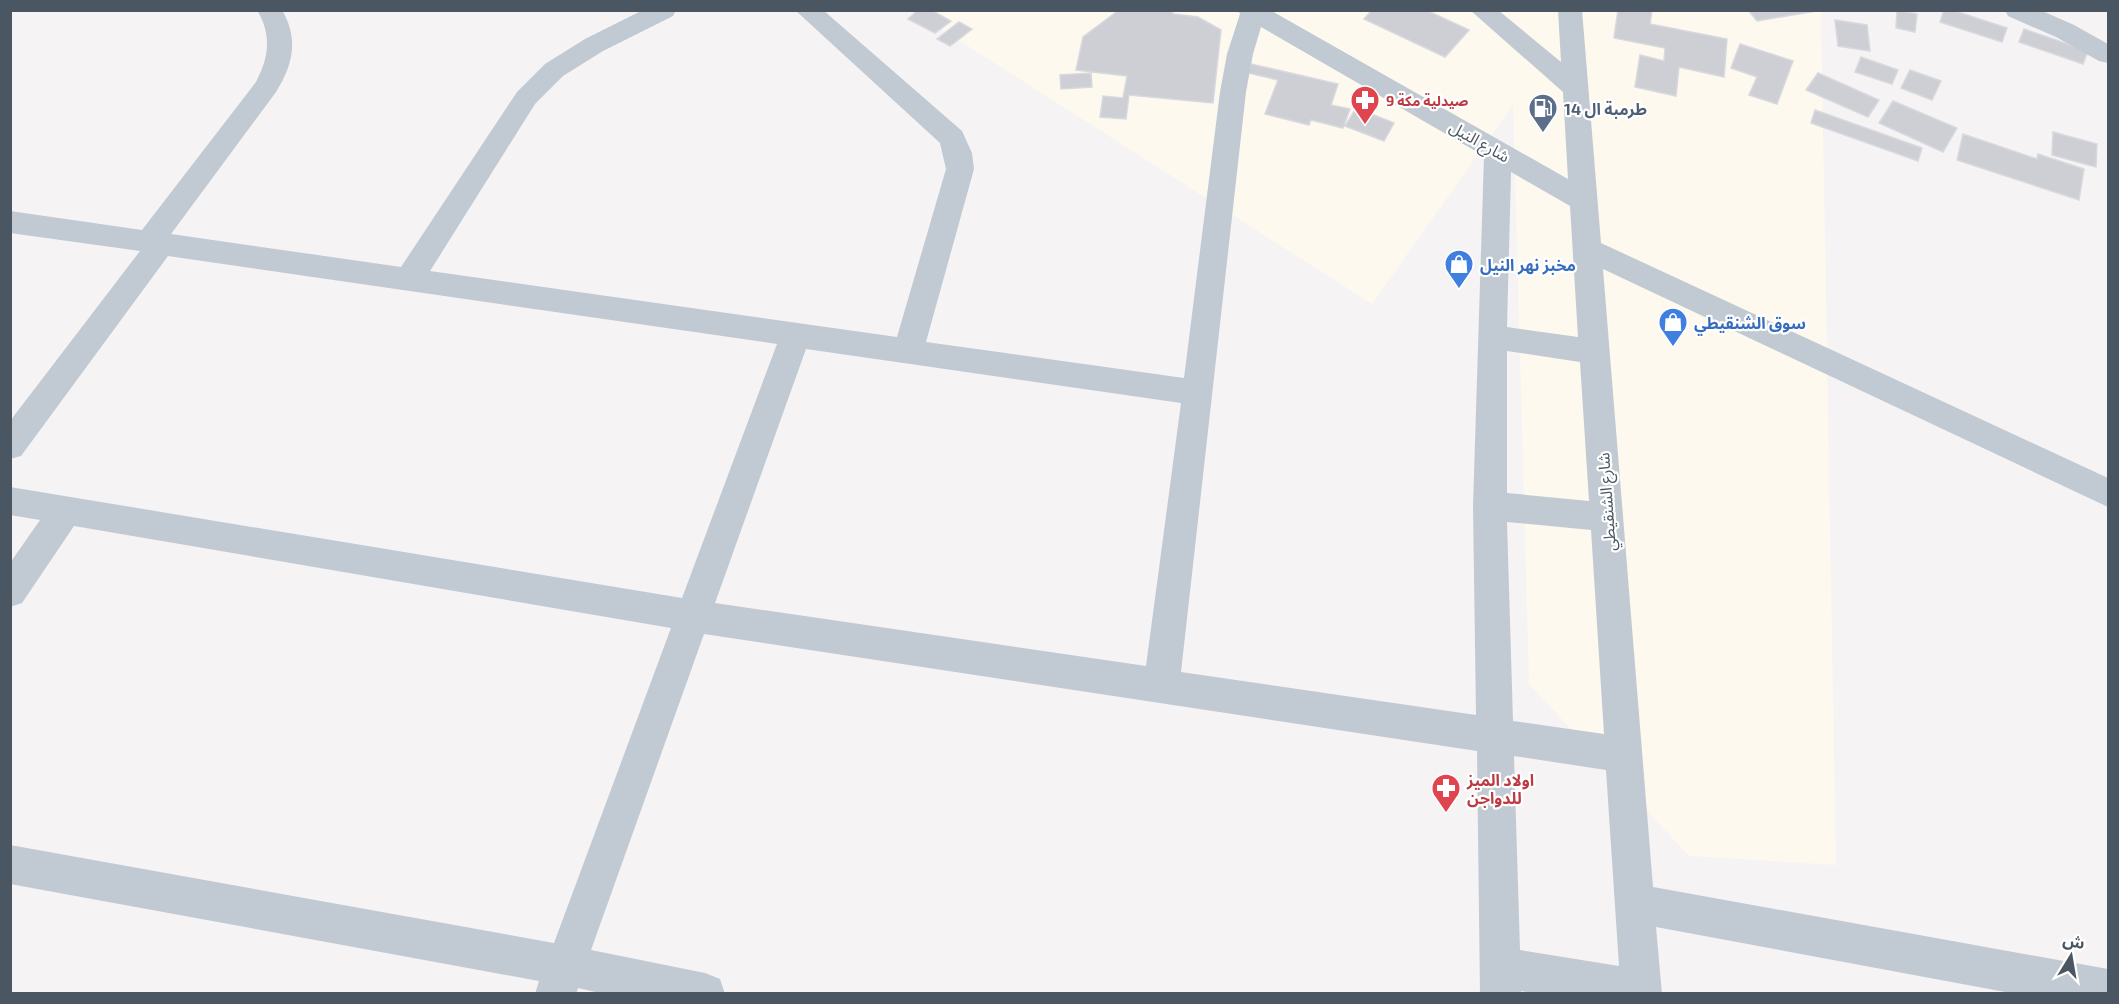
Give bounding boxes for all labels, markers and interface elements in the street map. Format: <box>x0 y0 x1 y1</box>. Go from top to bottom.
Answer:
pharmacy icon: صيدلية مكة 9 <box>1349 84 1381 126</box>
place label: صيدلية مكة 9 <box>1386 92 1469 109</box>
fuel station icon: طرمبة ال 14 <box>1527 92 1559 134</box>
place label: طرمبة ال 14 <box>1564 99 1647 119</box>
street label: شارع النيل <box>1445 116 1513 169</box>
shop icon: مخبز نهر النيل <box>1443 248 1475 290</box>
place label: مخبز نهر النيل <box>1480 255 1576 275</box>
shop icon: سوق الشنقيطي <box>1657 306 1689 348</box>
place label: سوق الشنقيطي <box>1694 313 1806 336</box>
street label: شارع الشنقيطي <box>1593 452 1623 552</box>
place label: اولاد الميز للدواجن <box>1466 770 1534 808</box>
pharmacy icon: اولاد الميز للدواجن <box>1430 772 1462 814</box>
north arrow <box>2041 926 2101 986</box>
text: ش <box>2061 929 2087 953</box>

